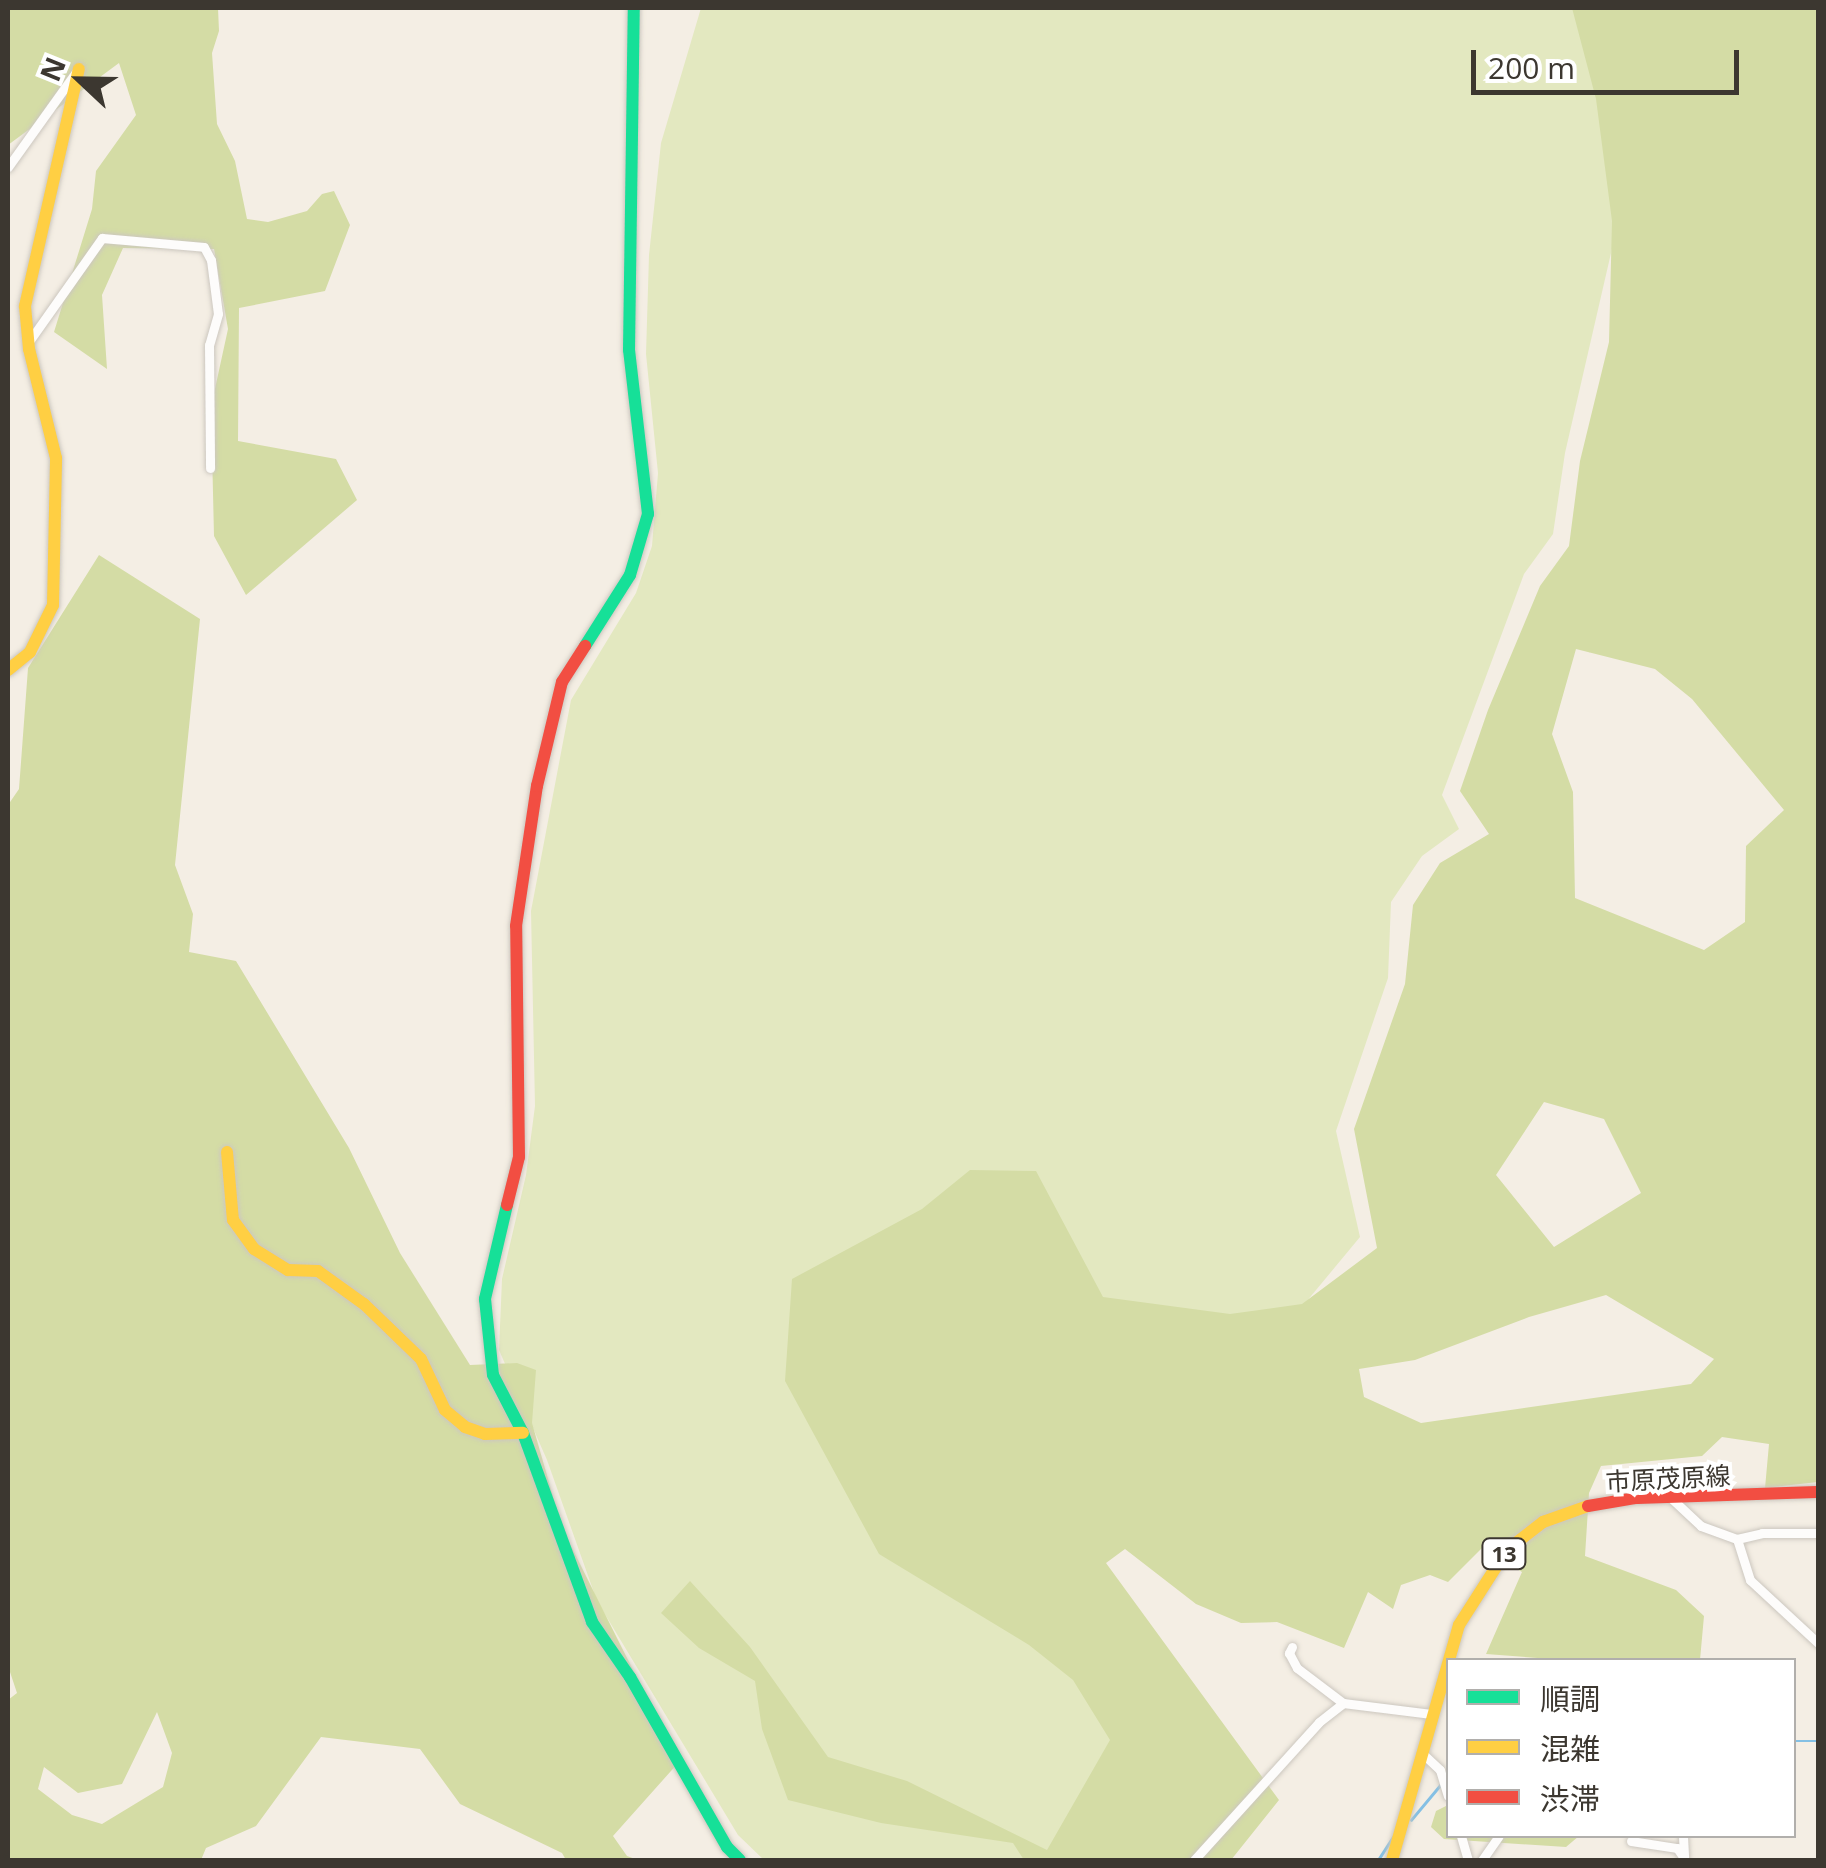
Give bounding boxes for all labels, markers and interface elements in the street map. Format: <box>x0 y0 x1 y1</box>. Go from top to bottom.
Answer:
north arrow <box>30 30 130 130</box>
scale bar <box>1476 30 1744 92</box>
text: 200 m <box>1488 47 1575 88</box>
text: N <box>30 51 74 86</box>
street label: 市原茂原線 <box>1605 1460 1731 1496</box>
road number: 13 <box>1479 1537 1529 1571</box>
legend <box>1446 1658 1796 1838</box>
text: 順調 <box>1540 1678 1600 1719</box>
text: 混雑 <box>1540 1728 1600 1769</box>
text: 渋滞 <box>1540 1778 1600 1819</box>

